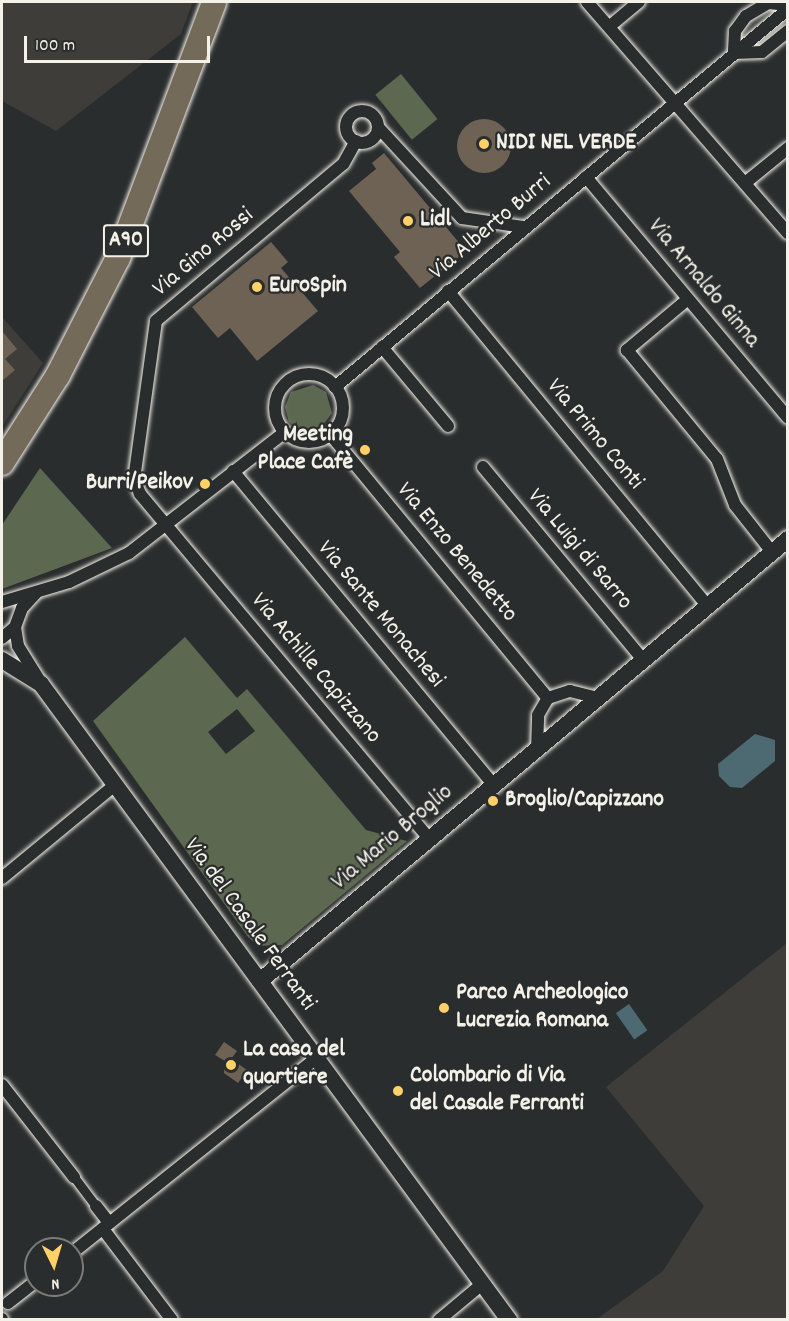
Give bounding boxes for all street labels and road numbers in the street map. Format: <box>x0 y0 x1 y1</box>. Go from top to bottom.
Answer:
street label: Via Alberto Burri <box>424 169 558 287</box>
street label: Via Gino Rossi <box>147 202 261 304</box>
street label: Via Arnaldo Ginna <box>641 213 765 355</box>
road number: A90 <box>102 222 150 260</box>
street label: Via Primo Conti <box>539 373 649 497</box>
street label: Via Enzo Benedetto <box>389 477 523 629</box>
street label: Via Luigi di Sarro <box>520 484 638 616</box>
street label: Via Sante Monachesi <box>310 536 450 694</box>
street label: Via Achille Capizzano <box>244 588 386 750</box>
street label: Via Mario Broglio <box>326 779 460 897</box>
street label: Via del Casale Ferranti <box>177 833 321 1017</box>

